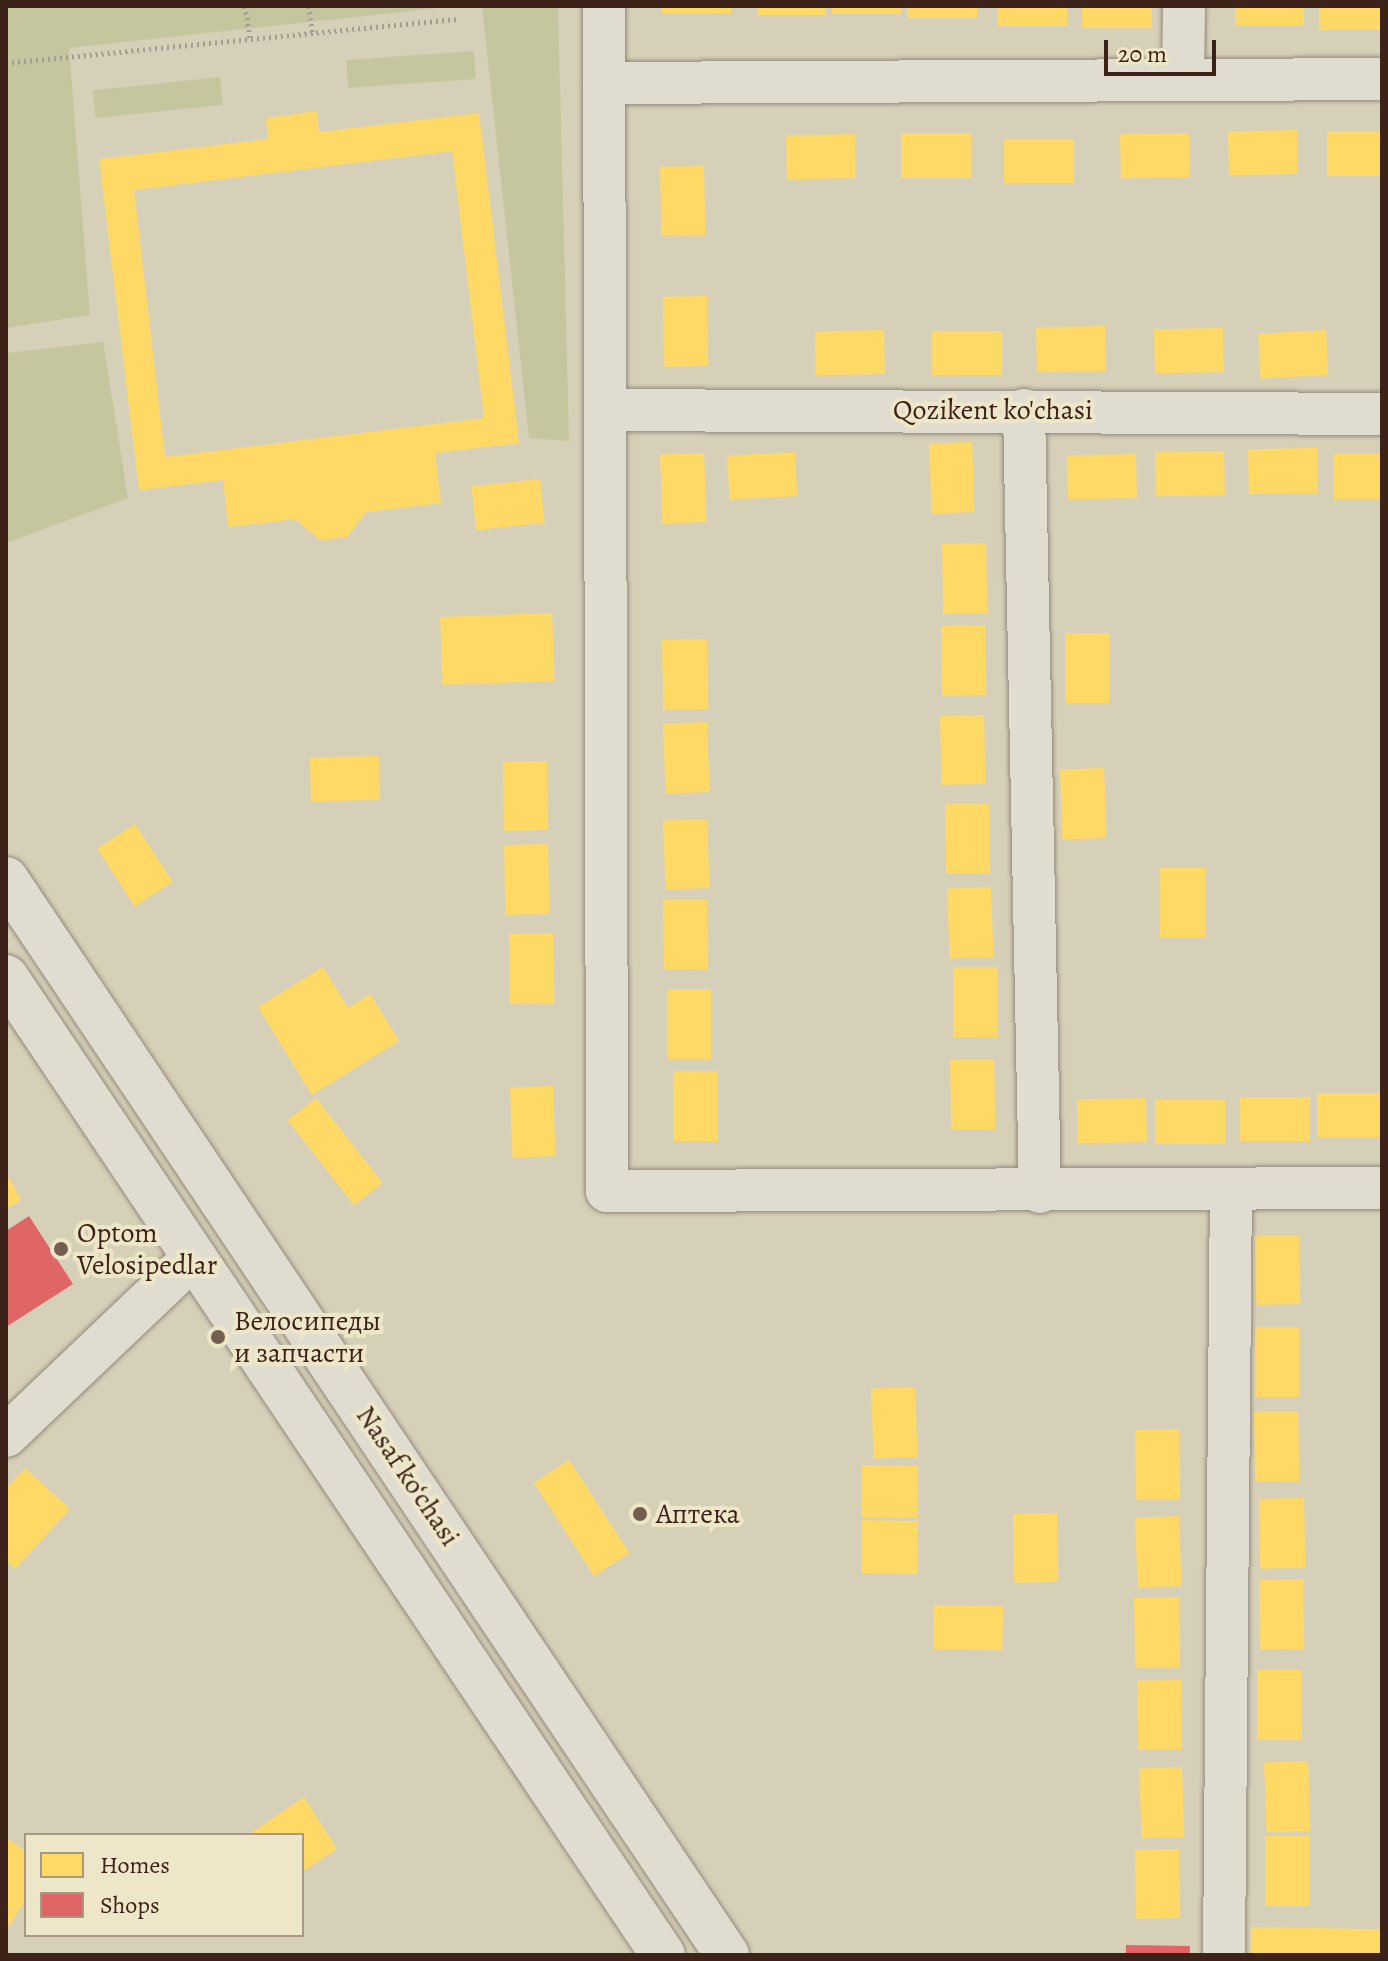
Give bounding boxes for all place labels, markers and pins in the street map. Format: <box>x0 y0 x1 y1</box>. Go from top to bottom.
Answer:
place label: Optom Velosipedlar <box>77 1216 217 1282</box>
marker: Optom Velosipedlar <box>52 1240 70 1258</box>
place label: Велосипеды и запчасти <box>234 1304 381 1370</box>
marker: Велосипеды и запчасти <box>209 1328 227 1346</box>
place label: Аптека <box>656 1497 740 1531</box>
marker: Аптека <box>631 1505 649 1523</box>

